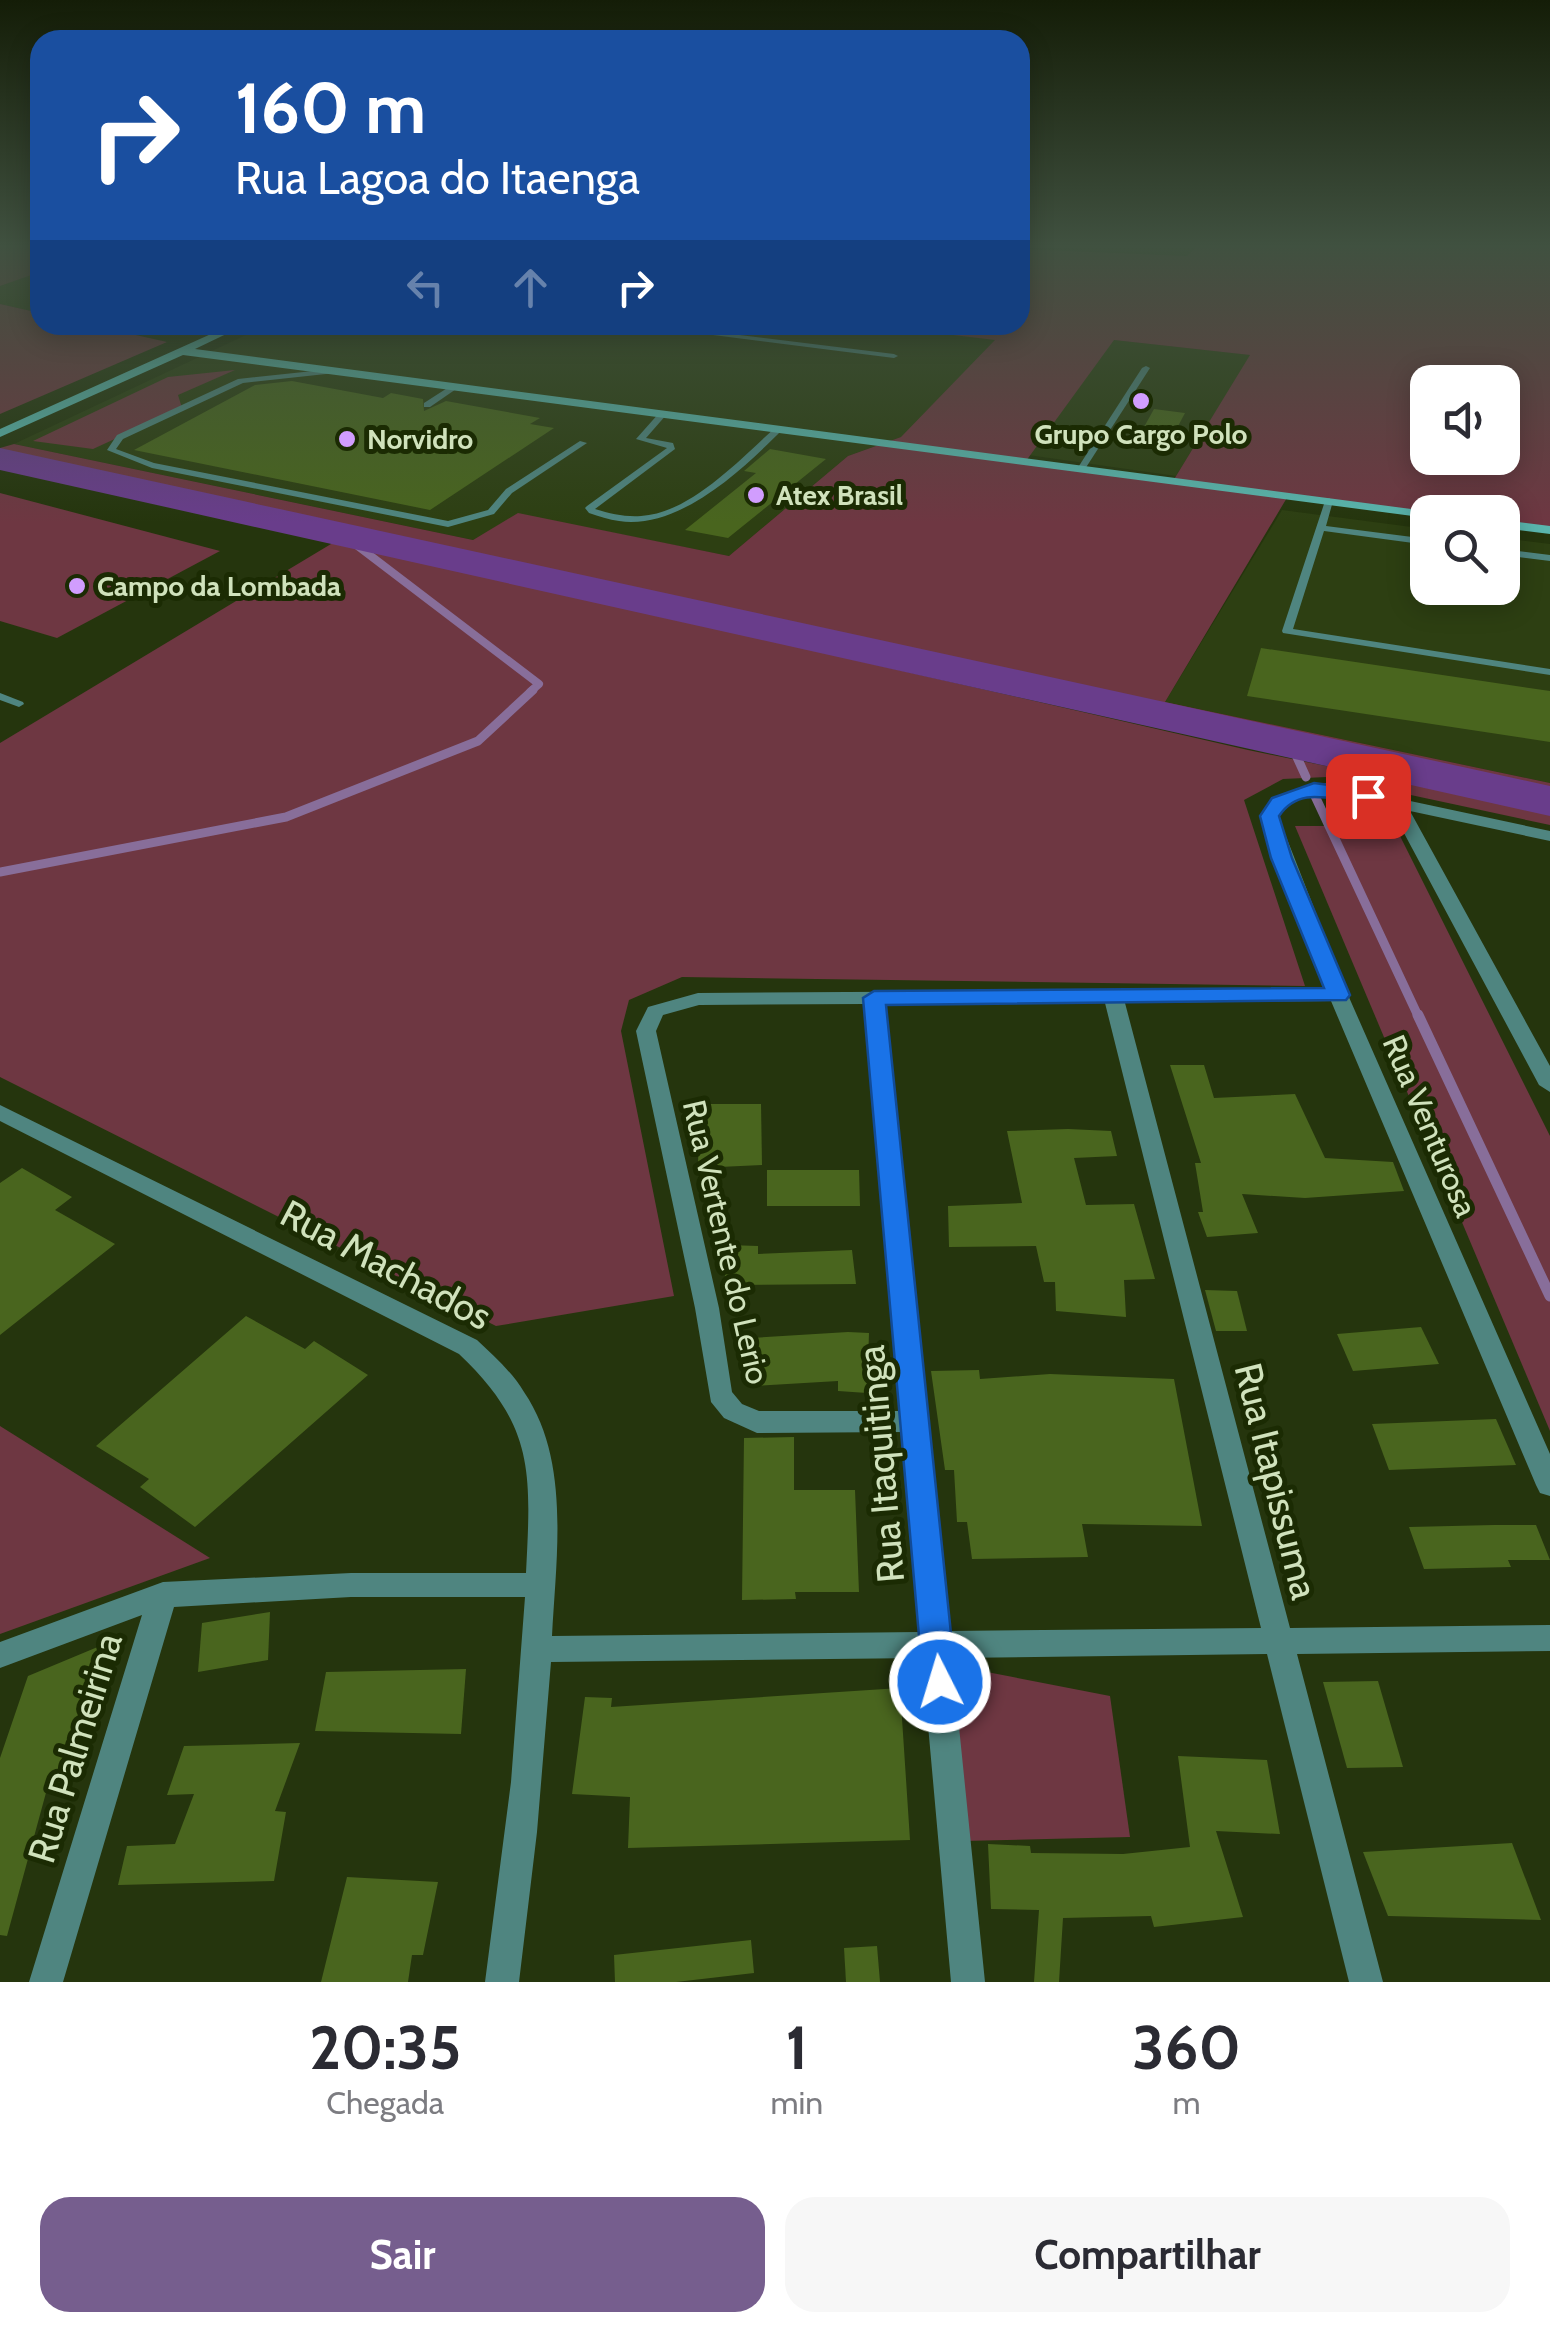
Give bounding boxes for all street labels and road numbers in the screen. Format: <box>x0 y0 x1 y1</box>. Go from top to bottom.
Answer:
street label: Rua Venturosa <box>1375 1029 1486 1223</box>
street label: Rua Vertente do Lerio <box>675 1096 778 1388</box>
street label: Rua Machados <box>273 1189 500 1340</box>
street label: Rua Itaquitinga <box>847 1343 914 1585</box>
street label: Rua Itapissuma <box>1224 1358 1329 1604</box>
street label: Rua Palmeirina <box>17 1627 132 1869</box>

